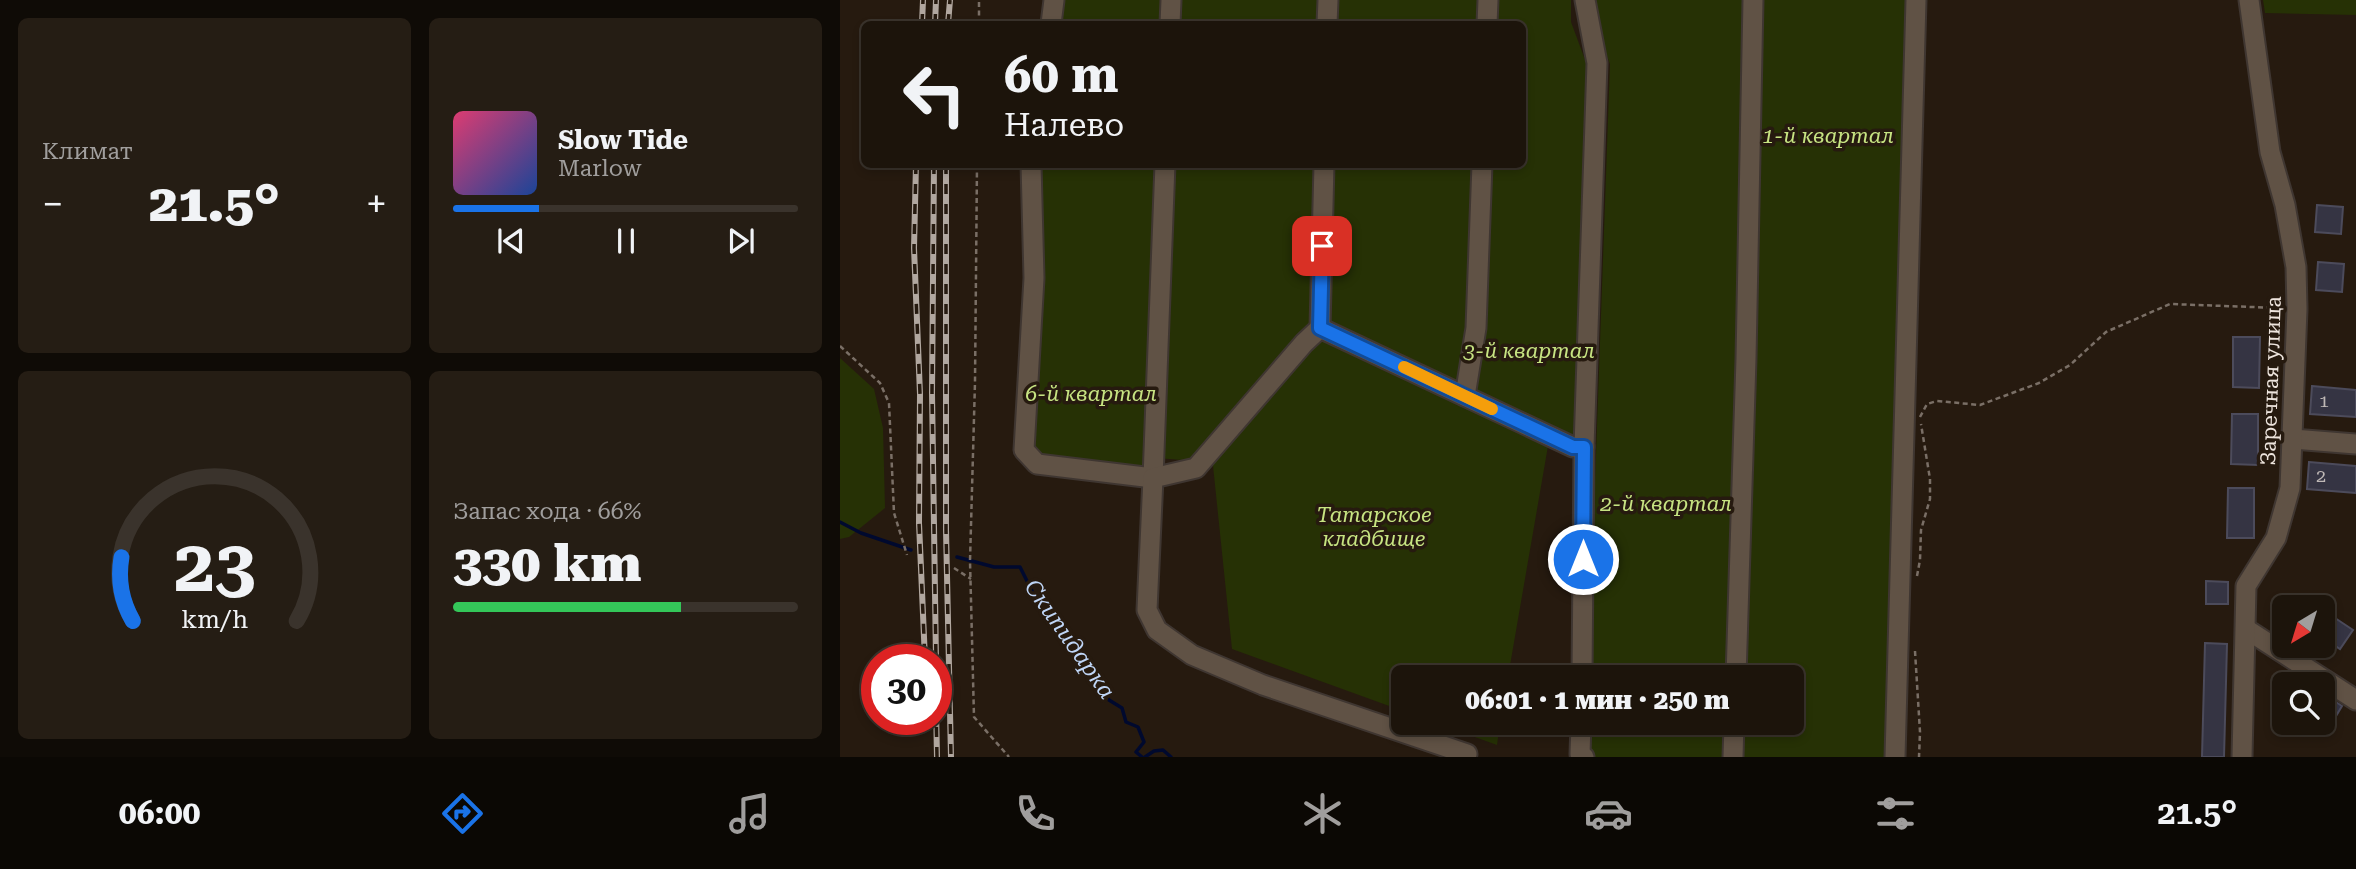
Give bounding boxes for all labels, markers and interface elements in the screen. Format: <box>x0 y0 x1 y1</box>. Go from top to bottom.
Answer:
text: 60 m <box>1004 47 1119 104</box>
icon: left <box>889 49 980 140</box>
text: Налево <box>1004 106 1124 144</box>
park label: 1-й квартал <box>1762 124 1894 148</box>
text: Slow Tide <box>558 125 688 155</box>
text: Климат <box>42 138 133 165</box>
text: Marlow <box>558 155 641 182</box>
text: 21.5° <box>149 173 280 234</box>
text: − <box>42 182 63 226</box>
text: + <box>366 182 387 226</box>
pin <box>1292 216 1352 276</box>
icon: previous <box>492 222 530 260</box>
icon: pause <box>607 222 645 260</box>
icon: next <box>722 222 760 260</box>
icon: arrive <box>1303 227 1341 265</box>
street label: Заречная улица <box>2256 295 2286 466</box>
park label: 3-й квартал <box>1462 339 1595 363</box>
park label: 6-й квартал <box>1025 382 1157 406</box>
house number: 1 <box>2319 390 2329 411</box>
house number: 2 <box>2316 465 2326 486</box>
park label: 2-й квартал <box>1599 492 1732 516</box>
text: Запас хода · 66% <box>453 498 642 525</box>
park label: Татарское кладбище <box>1316 503 1432 551</box>
position arrow <box>1546 522 1620 596</box>
text: 23 <box>174 524 255 609</box>
text: 330 km <box>453 533 641 594</box>
water label: Скипидарка <box>1019 574 1121 704</box>
north arrow <box>2272 595 2334 658</box>
map controls <box>2272 595 2335 735</box>
text: km/h <box>181 605 248 634</box>
speed limit sign: 30 <box>861 644 952 735</box>
button: search <box>2272 672 2335 735</box>
text: 06:01 · 1 мин · 250 m <box>1465 685 1730 715</box>
icon: directions <box>438 789 487 838</box>
icon: music <box>725 789 774 838</box>
icon: phone <box>1011 789 1060 838</box>
icon: climate <box>1298 789 1347 838</box>
icon: car <box>1584 789 1633 838</box>
icon: filters <box>1871 789 1920 838</box>
text: 06:00 <box>119 794 200 832</box>
text: 21.5° <box>2157 794 2237 832</box>

